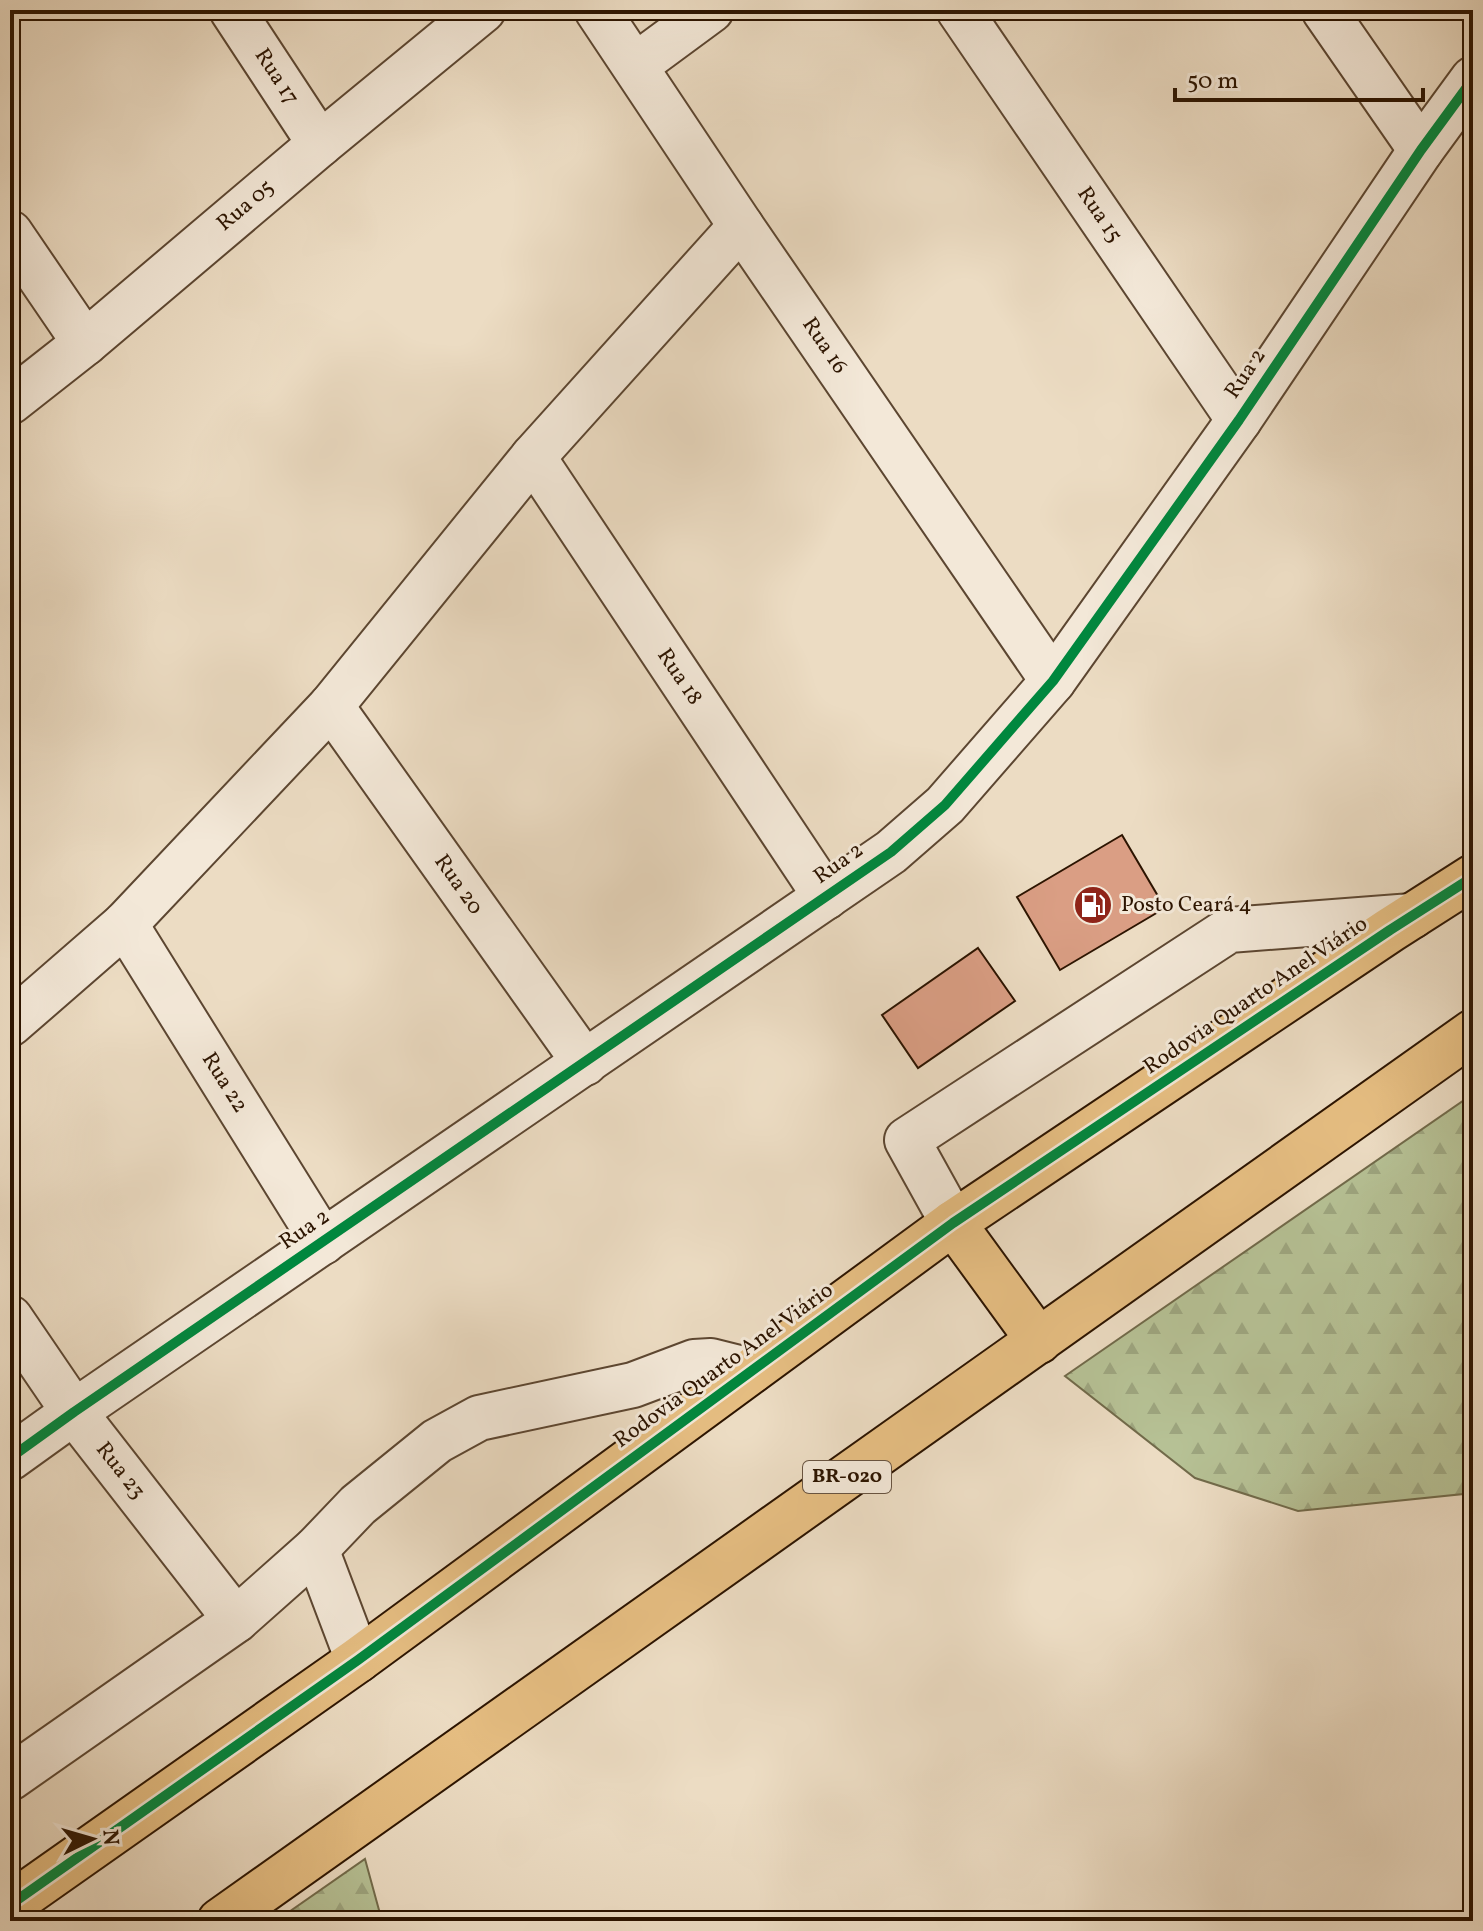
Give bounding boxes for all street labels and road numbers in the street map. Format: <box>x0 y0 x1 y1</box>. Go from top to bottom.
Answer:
street label: Rua 17 <box>246 43 306 111</box>
street label: Rua 05 <box>211 173 281 239</box>
street label: Rua 15 <box>1069 181 1129 249</box>
street label: Rua 16 <box>794 311 854 381</box>
street label: Rua 2 <box>1218 343 1274 405</box>
street label: Rua 18 <box>649 642 709 712</box>
street label: Rua 2 <box>808 836 870 892</box>
street label: Rua 20 <box>426 848 490 922</box>
street label: Rodovia Quarto Anel Viário <box>1138 909 1374 1083</box>
street label: Rua 22 <box>193 1047 255 1119</box>
street label: Rua 2 <box>274 1202 336 1258</box>
street label: Rodovia Quarto Anel Viário <box>608 1276 840 1456</box>
street label: Rua 23 <box>88 1436 152 1506</box>
road number: BR-020 <box>803 1461 891 1493</box>

